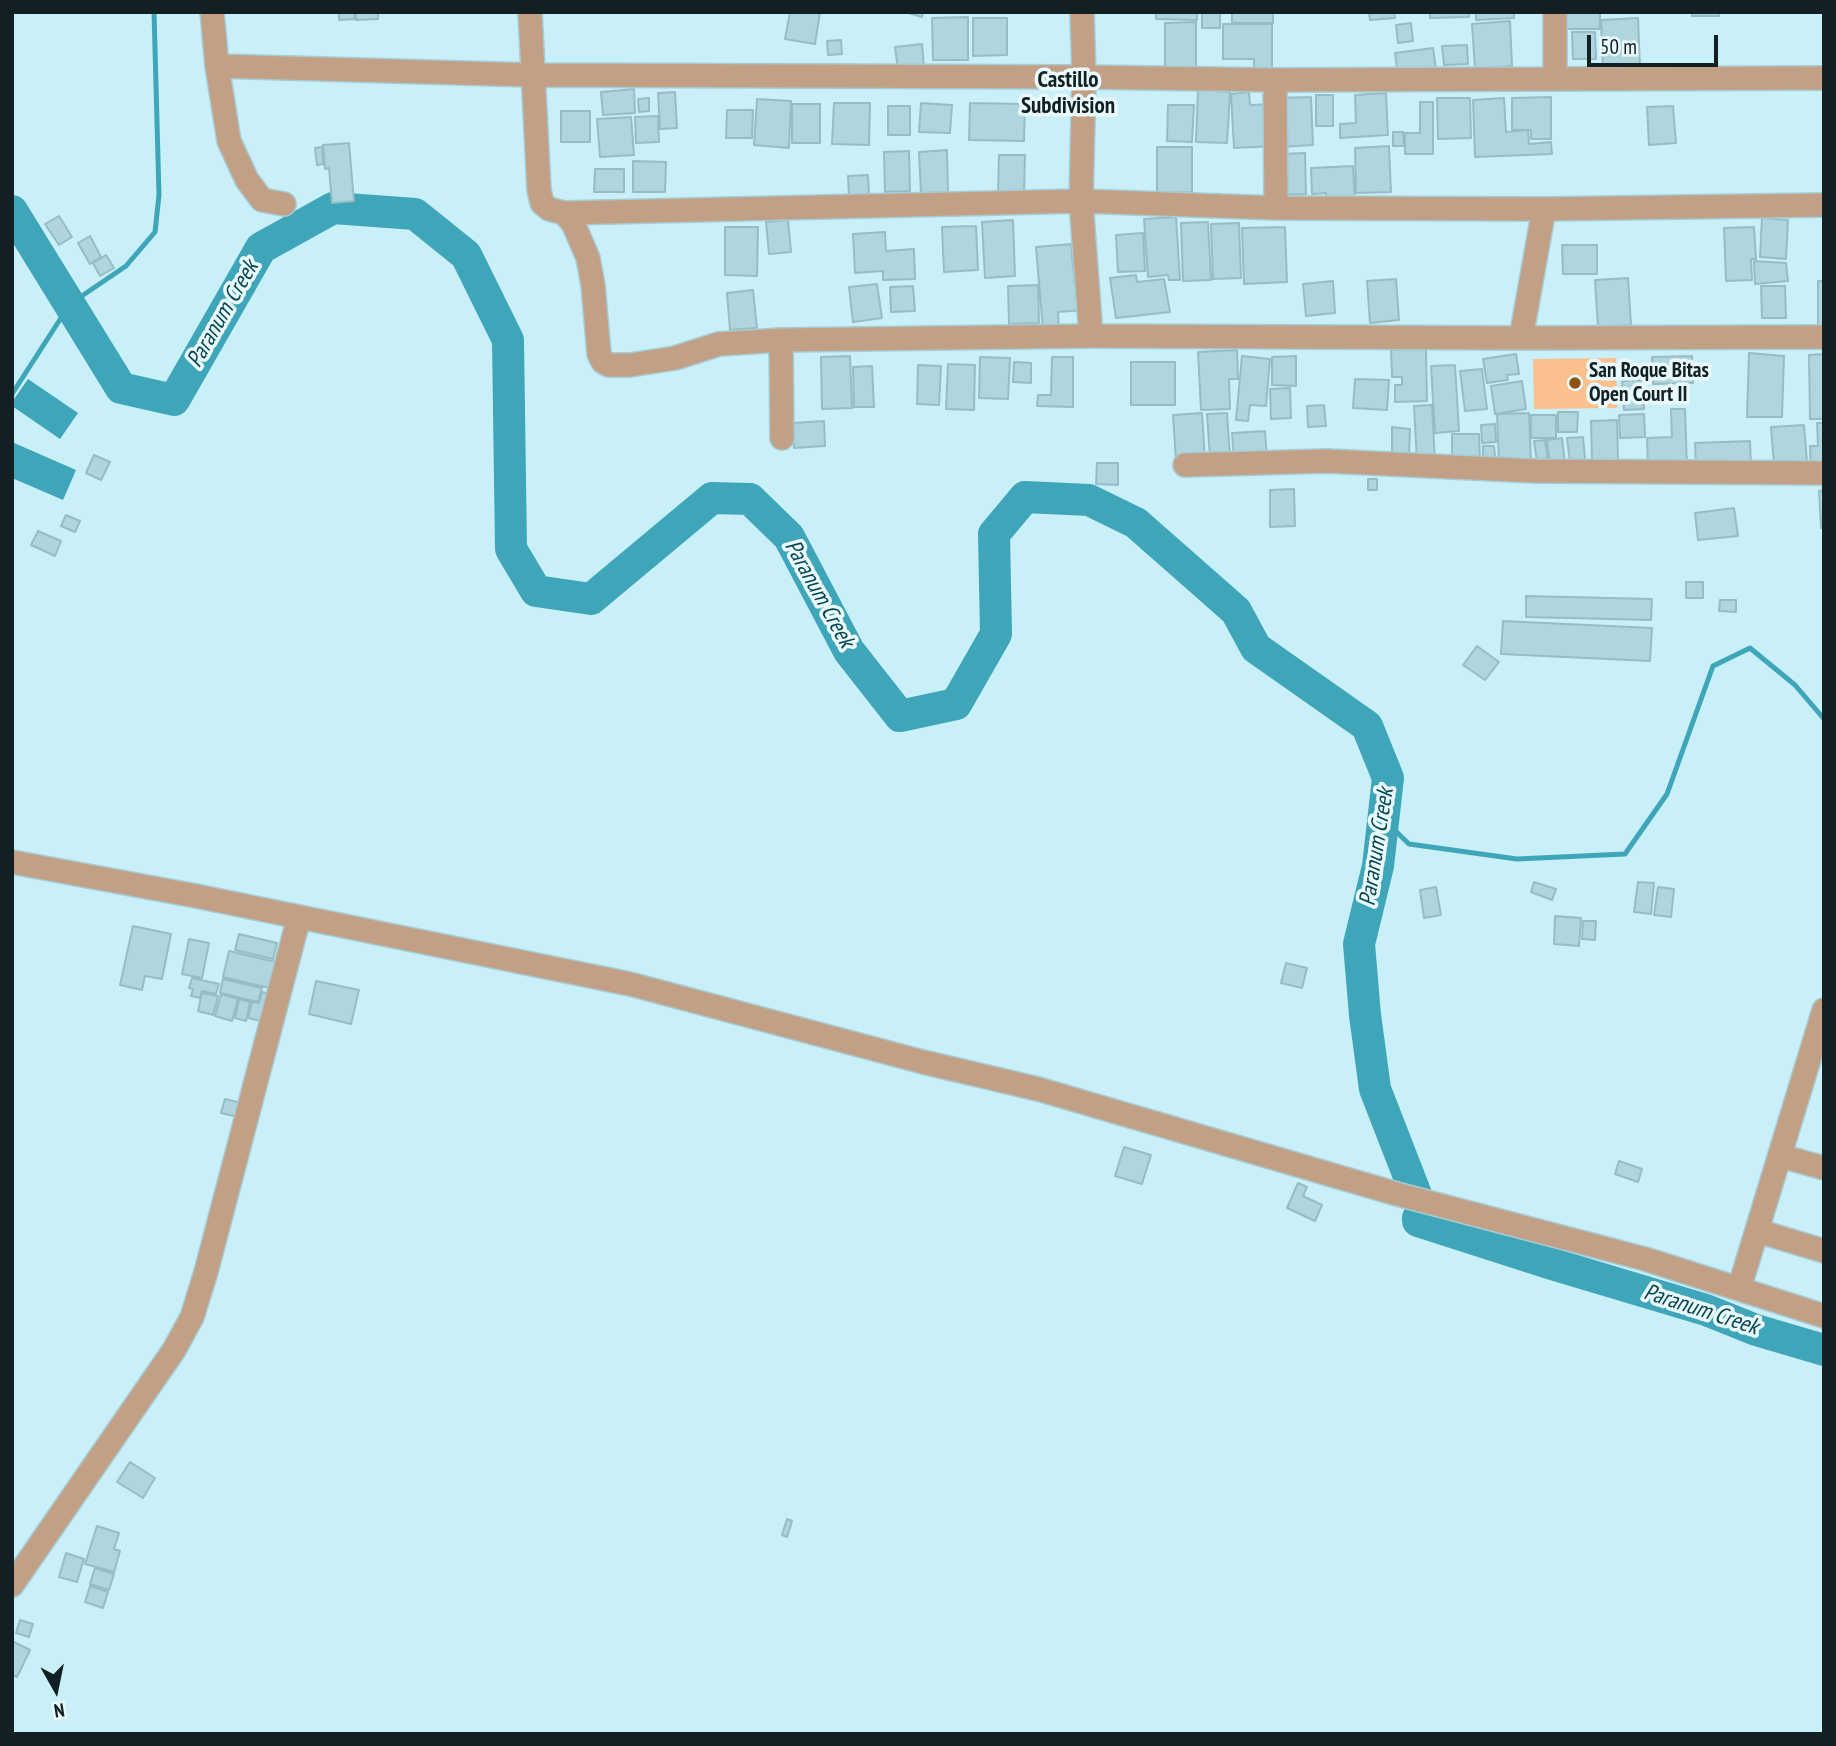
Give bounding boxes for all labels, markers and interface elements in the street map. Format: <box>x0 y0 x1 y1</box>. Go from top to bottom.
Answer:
scale bar <box>1591 21 1722 65</box>
text: 50 m <box>1600 33 1637 60</box>
district label: Castillo Subdivision <box>1021 66 1115 120</box>
water label: Paranum Creek <box>181 256 265 372</box>
place label: San Roque Bitas Open Court II <box>1589 358 1709 408</box>
marker: San Roque Bitas Open Court II <box>1567 375 1583 391</box>
water label: Paranum Creek <box>778 535 860 653</box>
water label: Paranum Creek <box>1354 786 1400 908</box>
water label: Paranum Creek <box>1640 1279 1762 1341</box>
north arrow <box>21 1655 91 1725</box>
text: N <box>52 1698 66 1723</box>

